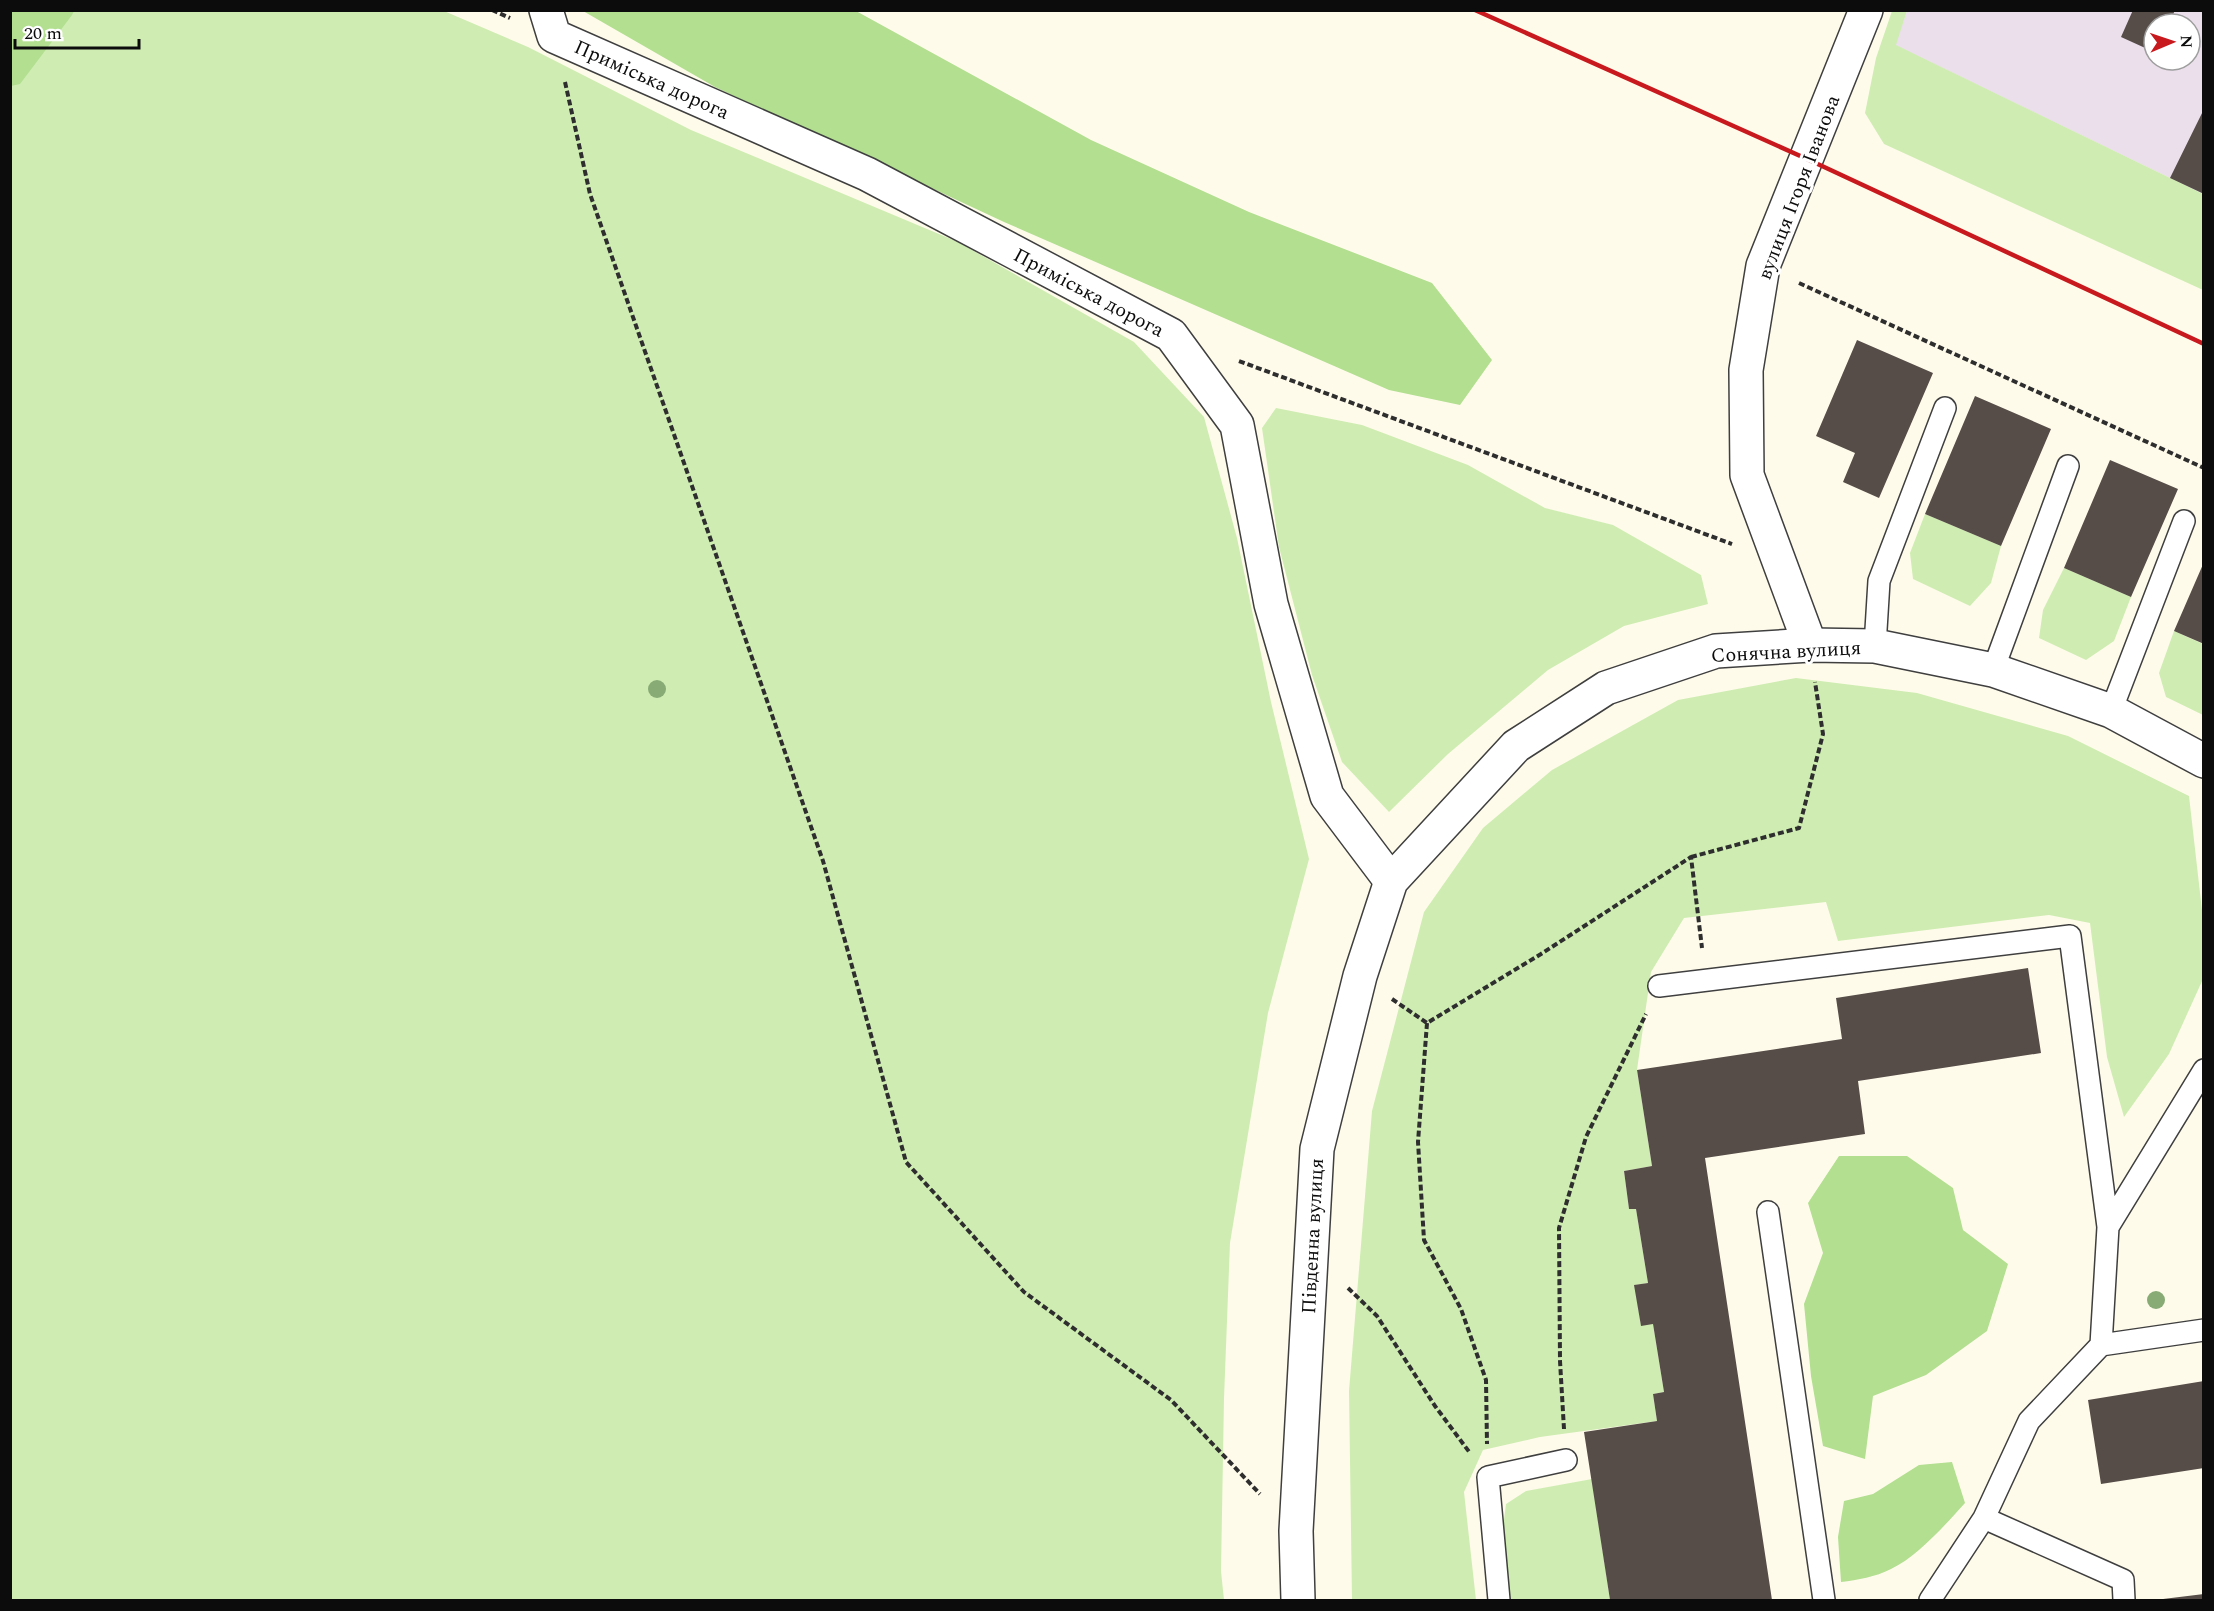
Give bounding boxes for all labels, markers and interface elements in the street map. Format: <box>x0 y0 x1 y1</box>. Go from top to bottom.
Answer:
scale bar <box>15 12 140 50</box>
north arrow <box>2142 12 2202 72</box>
text: 20 m <box>24 20 62 47</box>
street label: Приміська дорога <box>569 32 734 128</box>
text: N <box>2174 35 2198 48</box>
street label: вулиця Ігоря Іванова <box>1750 90 1848 284</box>
street label: Приміська дорога <box>1008 240 1170 345</box>
street label: Сонячна вулиця <box>1710 633 1862 671</box>
street label: Південна вулиця <box>1294 1157 1332 1315</box>

